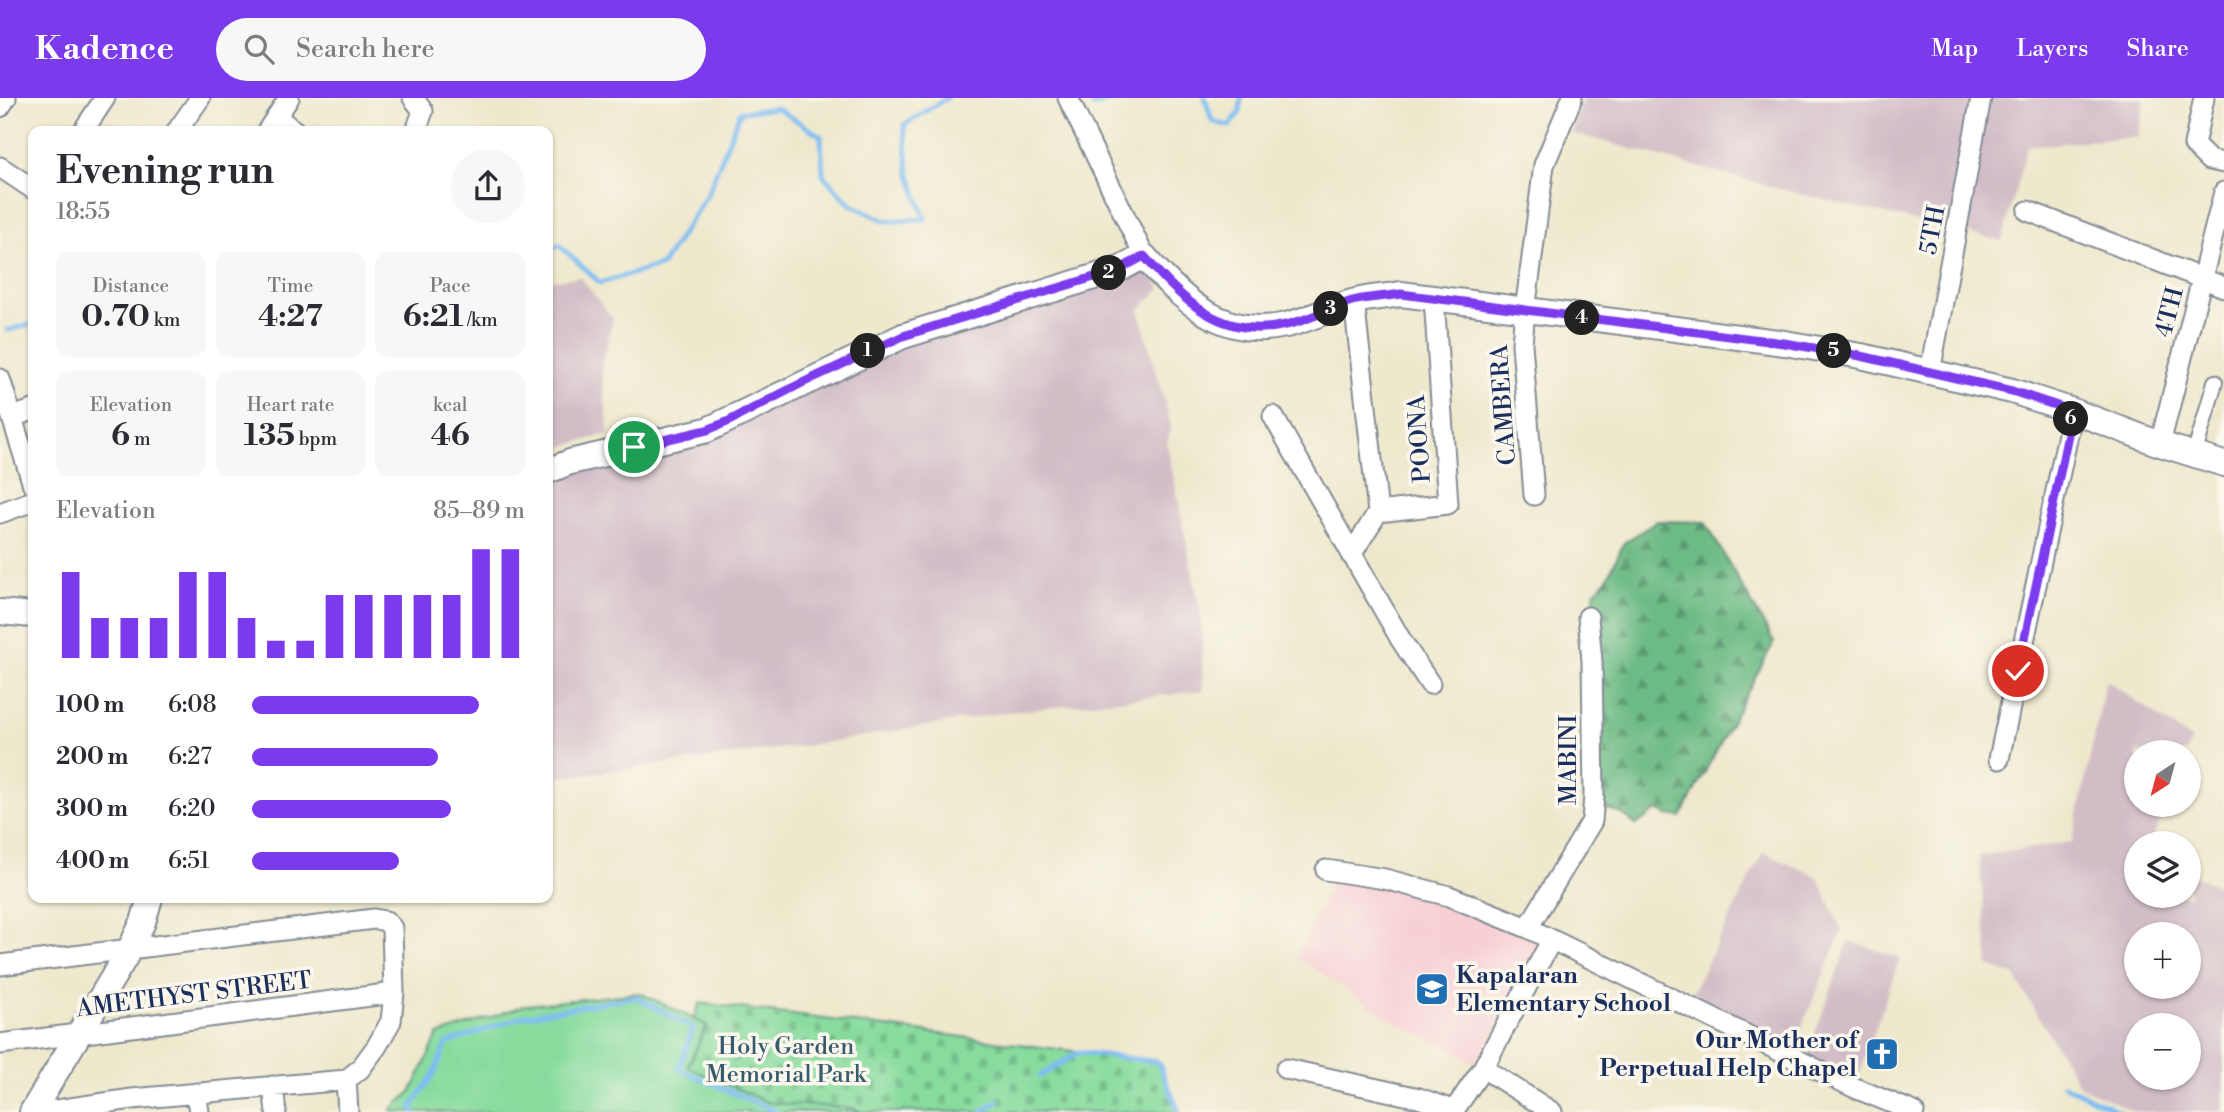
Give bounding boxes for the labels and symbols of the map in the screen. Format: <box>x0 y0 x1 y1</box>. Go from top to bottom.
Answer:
street label: 5TH <box>1914 203 1952 257</box>
pin: 2 <box>1092 256 1126 290</box>
street label: 4TH <box>2149 284 2191 341</box>
pin: 3 <box>1314 292 1348 326</box>
pin: 4 <box>1564 300 1600 336</box>
pin: 1 <box>850 334 886 368</box>
pin: 5 <box>1816 334 1852 368</box>
street label: CAMBERA <box>1485 343 1523 466</box>
street label: POONA <box>1402 394 1438 484</box>
pin: 6 <box>2054 402 2088 436</box>
pin <box>604 417 664 477</box>
pin <box>1988 641 2048 701</box>
street label: MABINI <box>1554 715 1584 805</box>
north arrow <box>2124 740 2202 817</box>
place label: Kapalaran Elementary School <box>1456 961 1671 1019</box>
street label: AMETHYST STREET <box>74 966 314 1024</box>
school or university icon: Kapalaran Elementary School <box>1413 970 1451 1008</box>
place label: Our Mother of Perpetual Help Chapel <box>1600 1026 1860 1084</box>
park label: Holy Garden Memorial Park <box>706 1032 868 1090</box>
church icon: Our Mother of Perpetual Help Chapel <box>1863 1035 1901 1073</box>

